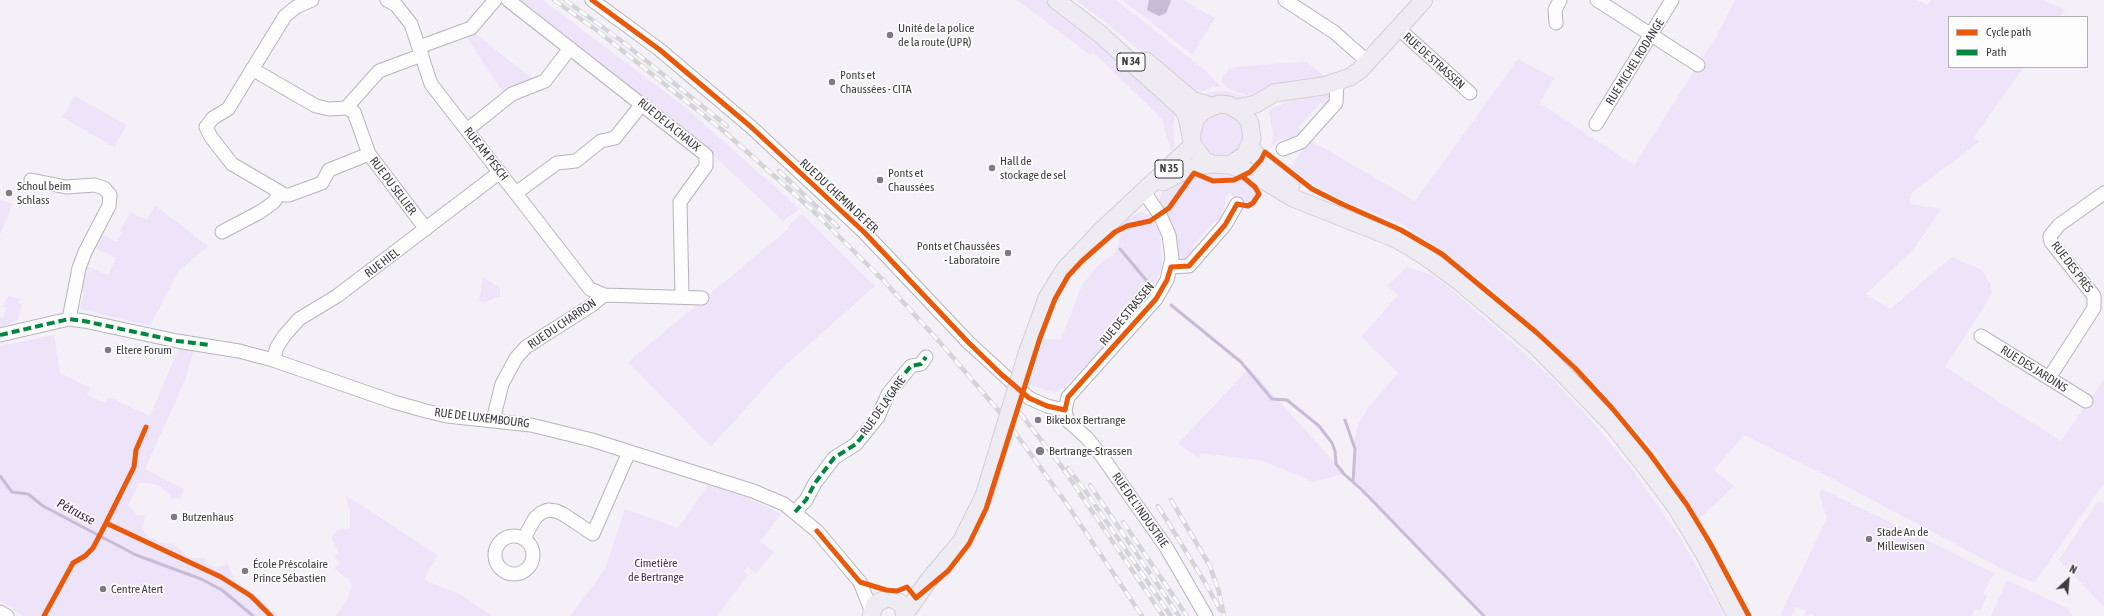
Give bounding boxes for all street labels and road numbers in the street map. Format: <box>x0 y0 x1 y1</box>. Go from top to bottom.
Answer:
street label: RUE MICHEL RODANGE <box>1603 16 1667 108</box>
street label: RUE DE STRASSEN <box>1400 30 1468 92</box>
road number: N 34 <box>1117 53 1145 71</box>
street label: RUE DE LA CHAUX <box>635 95 703 155</box>
street label: RUE AM PESCH <box>461 124 511 184</box>
street label: RUE DU SELLIER <box>367 154 419 218</box>
street label: RUE DU CHEMIN DE FER <box>797 156 881 236</box>
road number: N 35 <box>1155 160 1183 178</box>
street label: RUE DES PRÉS <box>2048 239 2096 295</box>
street label: RUE HIEL <box>362 245 402 281</box>
street label: RUE DE STRASSEN <box>1096 280 1158 348</box>
street label: RUE DU CHARRON <box>525 296 599 352</box>
street label: RUE DES JARDINS <box>1998 343 2070 395</box>
street label: RUE DE LA GARE <box>857 374 909 438</box>
street label: RUE DE LUXEMBOURG <box>434 405 530 431</box>
street label: RUE DE L'INDUSTRIE <box>1109 470 1171 550</box>

